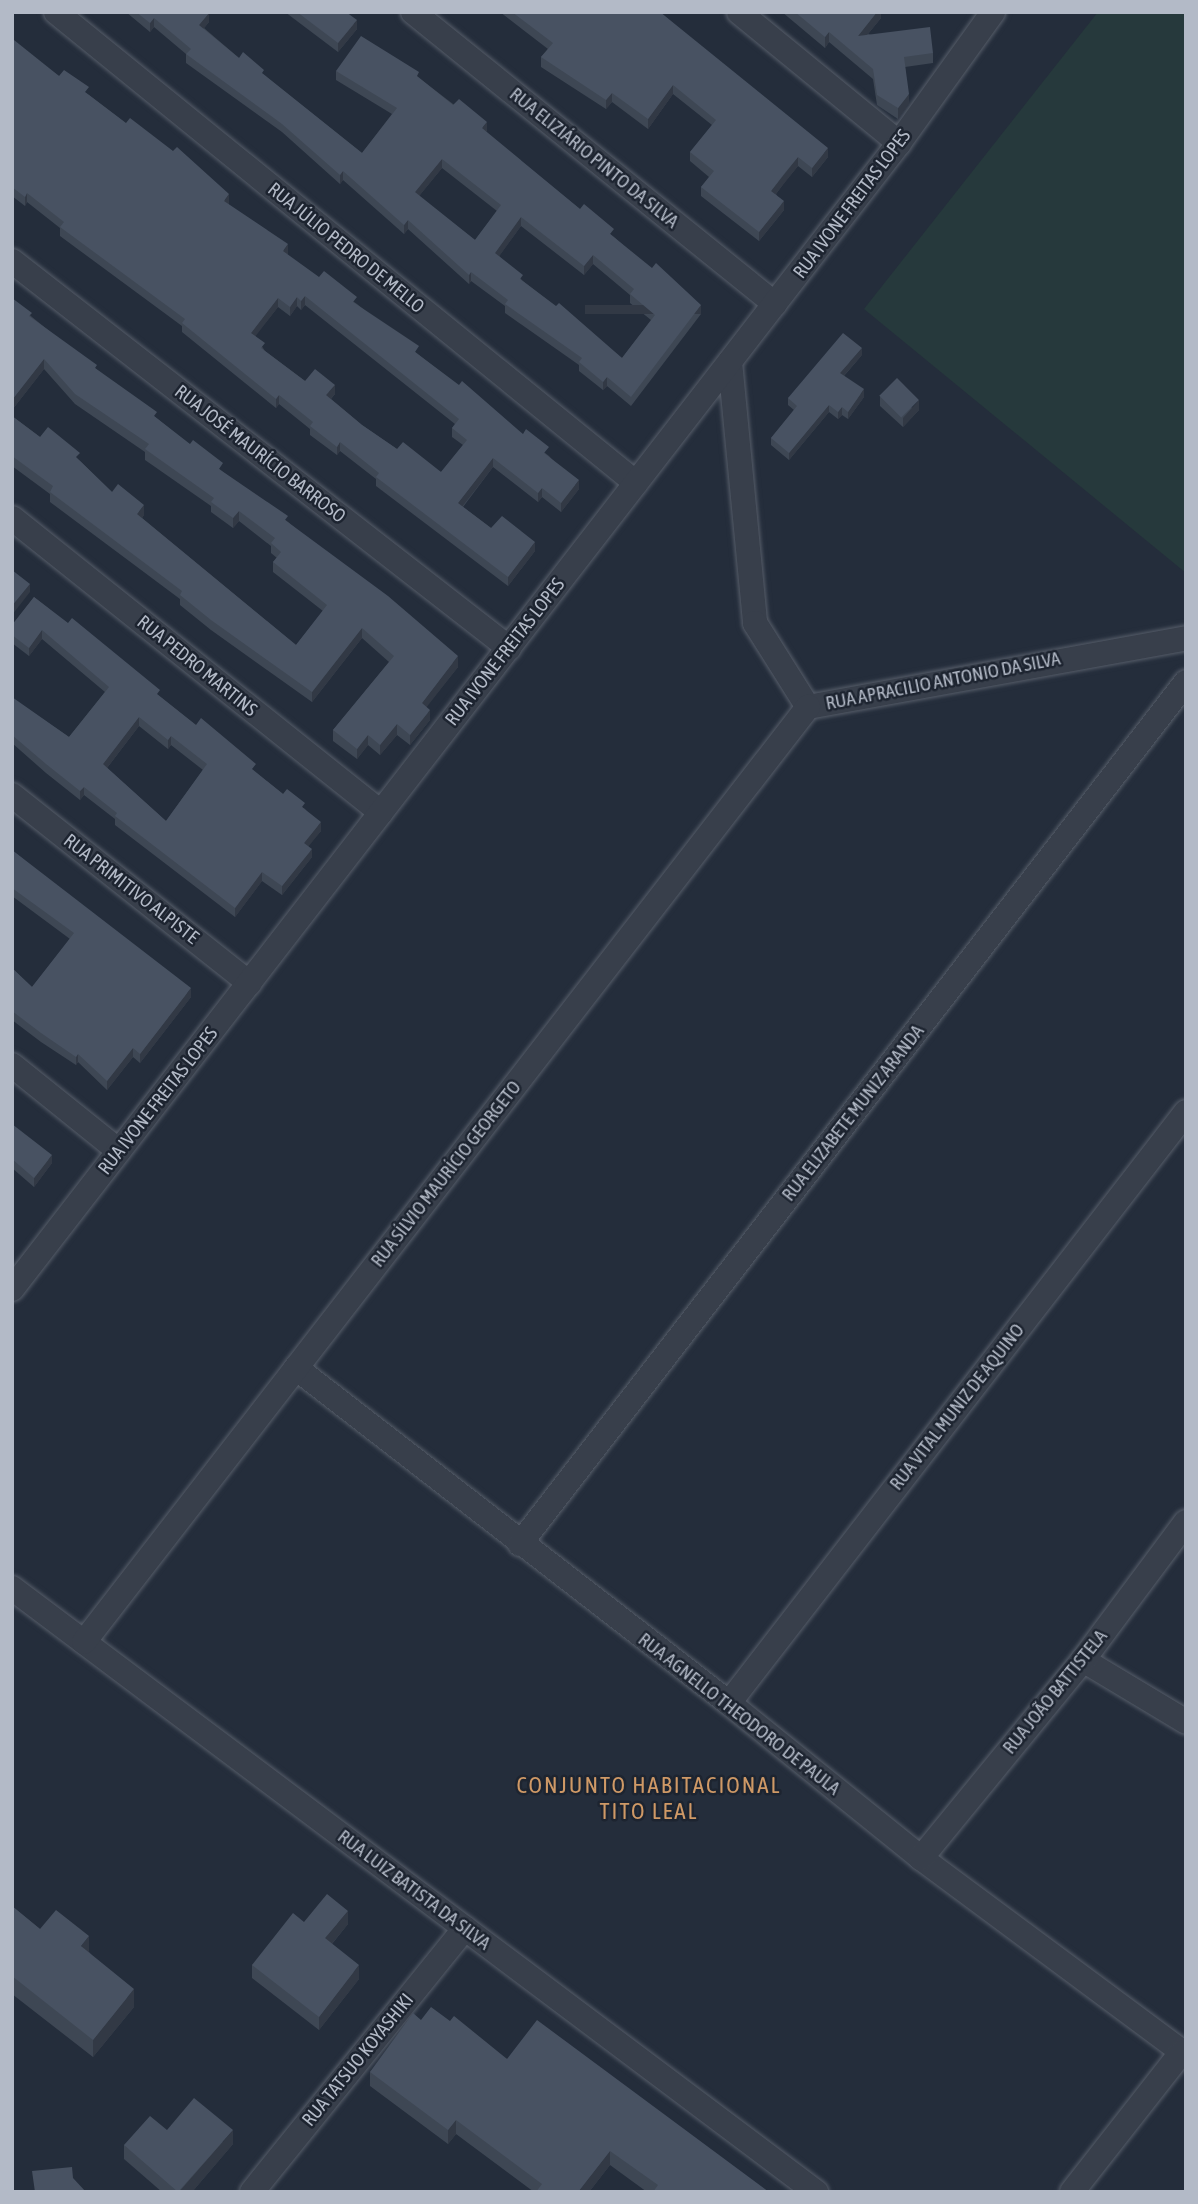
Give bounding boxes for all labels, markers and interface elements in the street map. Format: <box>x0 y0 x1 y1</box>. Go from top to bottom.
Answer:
street label: RUA ELIZIÁRIO PINTO DA SILVA <box>505 83 683 233</box>
street label: RUA IVONE FREITAS LOPES <box>789 125 915 283</box>
street label: RUA JÚLIO PEDRO DE MELLO <box>263 178 429 318</box>
street label: RUA JOSÉ MAURÍCIO BARROSO <box>170 380 350 528</box>
street label: RUA IVONE FREITAS LOPES <box>440 574 570 730</box>
street label: RUA PEDRO MARTINS <box>132 611 262 721</box>
street label: RUA APRACILIO ANTONIO DA SILVA <box>824 647 1062 715</box>
street label: RUA PRIMITIVO ALPISTE <box>59 829 203 949</box>
street label: RUA ELIZABETE MUNIZ ARANDA <box>777 1020 929 1206</box>
street label: RUA IVONE FREITAS LOPES <box>93 1023 223 1179</box>
street label: RUA SÍLVIO MAURÍCIO GEORGETO <box>366 1076 526 1272</box>
street label: RUA VITAL MUNIZ DE AQUINO <box>885 1319 1029 1495</box>
street label: RUA JOÃO BATTISTELA <box>998 1625 1112 1759</box>
street label: RUA AGNELLO THEODORO DE PAULA <box>634 1628 844 1800</box>
district label: CONJUNTO HABITACIONAL TITO LEAL <box>519 1771 779 1825</box>
street label: RUA LUIZ BATISTA DA SILVA <box>333 1825 495 1955</box>
street label: RUA TATSUO KOYASHIKI <box>298 1989 418 2131</box>

